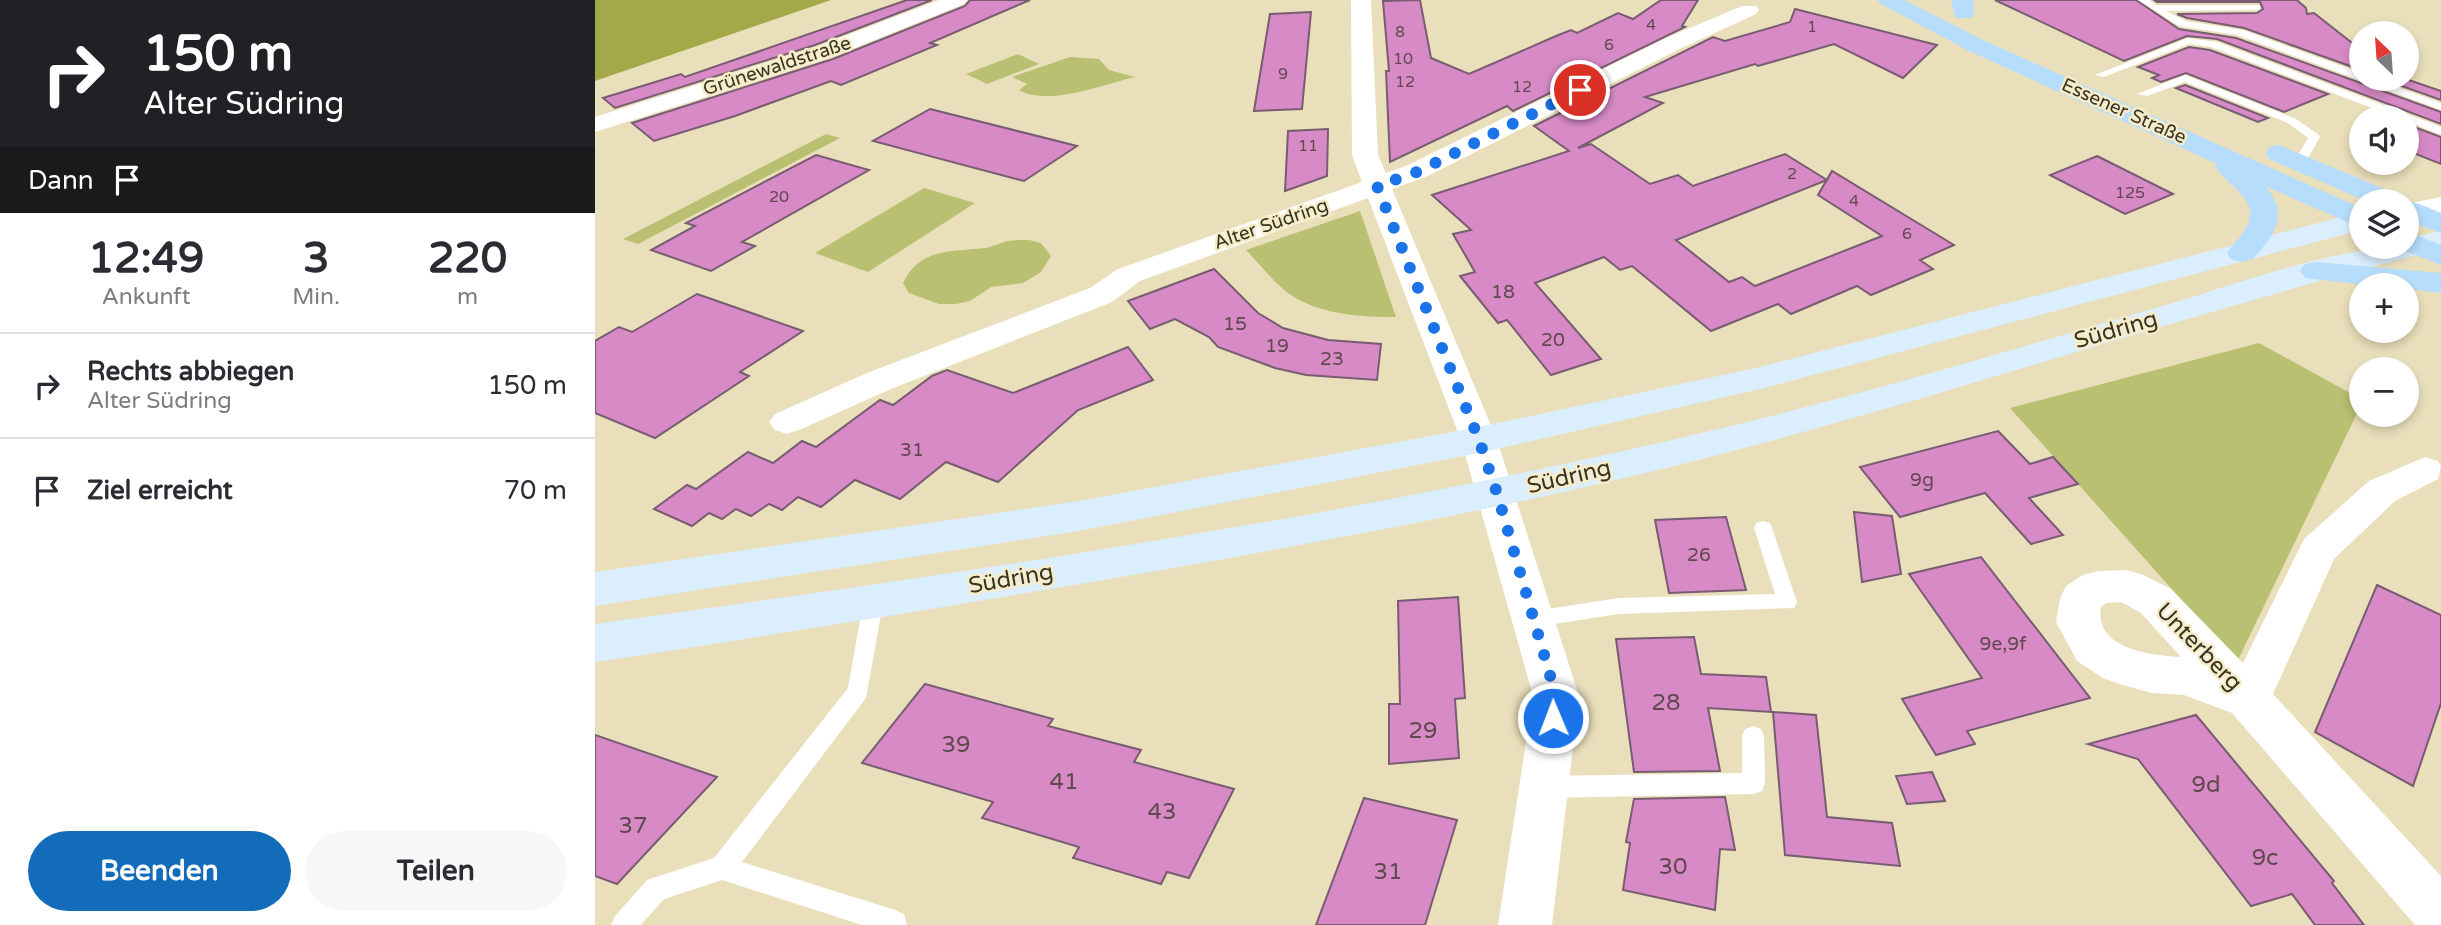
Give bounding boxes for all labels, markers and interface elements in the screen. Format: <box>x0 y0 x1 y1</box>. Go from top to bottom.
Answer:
house number: 4 <box>1646 15 1656 35</box>
house number: 1 <box>1807 17 1817 37</box>
north arrow <box>2349 21 2419 91</box>
map controls <box>2349 21 2419 427</box>
house number: 8 <box>1395 22 1405 42</box>
text: 150 m <box>143 25 293 84</box>
icon: right <box>28 28 119 119</box>
street label: Grünewaldstraße <box>700 32 854 100</box>
house number: 6 <box>1604 35 1614 55</box>
house number: 10 <box>1393 49 1413 69</box>
pin <box>1550 60 1610 120</box>
house number: 9 <box>1278 64 1288 84</box>
icon: arrive <box>1561 71 1599 109</box>
house number: 12 <box>1395 72 1415 92</box>
street label: Essener Straße <box>2058 74 2190 148</box>
house number: 12 <box>1512 77 1532 97</box>
text: Alter Südring <box>143 85 344 123</box>
button: sound <box>2349 105 2419 175</box>
house number: 11 <box>1298 136 1318 156</box>
icon: arrive <box>108 161 146 199</box>
house number: 2 <box>1787 164 1797 184</box>
text: Dann <box>28 165 94 196</box>
house number: 125 <box>2115 183 2145 203</box>
house number: 20 <box>769 187 789 207</box>
button: layers <box>2349 189 2419 259</box>
house number: 4 <box>1849 191 1859 211</box>
street label: Alter Südring <box>1211 194 1331 254</box>
house number: 6 <box>1902 224 1912 244</box>
text: 12:49 <box>88 233 204 284</box>
text: 3 <box>303 233 329 284</box>
text: 220 <box>428 233 507 284</box>
button: + <box>2349 273 2419 343</box>
house number: 18 <box>1491 281 1515 303</box>
text: Ankunft <box>102 283 190 311</box>
text: Min. <box>292 283 340 311</box>
text: m <box>457 283 478 311</box>
street label: Südring <box>2071 305 2161 355</box>
house number: 15 <box>1223 313 1247 335</box>
house number: 20 <box>1541 329 1565 351</box>
house number: 19 <box>1265 335 1289 357</box>
house number: 23 <box>1320 348 1344 370</box>
text: Rechts abbiegen <box>87 356 294 387</box>
button: − <box>2349 357 2419 427</box>
icon: right <box>28 367 66 405</box>
text: 150 m <box>487 370 567 401</box>
text: Alter Südring <box>87 387 232 415</box>
house number: 31 <box>900 439 924 461</box>
street label: Südring <box>1524 454 1614 500</box>
house number: 9g <box>1910 469 1934 491</box>
icon: arrive <box>28 472 66 510</box>
text: Ziel erreicht <box>87 475 233 506</box>
text: 70 m <box>504 475 567 506</box>
house number: 26 <box>1687 544 1711 566</box>
street label: Südring <box>966 558 1056 600</box>
street label: Unterberg <box>2150 597 2248 697</box>
house number: 9e,9f <box>1980 633 2027 655</box>
position arrow <box>1516 681 1590 755</box>
house number: 28 <box>1652 689 1680 717</box>
house number: 29 <box>1409 717 1437 745</box>
house number: 39 <box>942 731 970 759</box>
house number: 41 <box>1050 768 1078 796</box>
house number: 9d <box>2192 771 2220 799</box>
house number: 43 <box>1148 798 1176 826</box>
house number: 37 <box>619 812 647 840</box>
button: Beenden <box>28 831 291 911</box>
button: Teilen <box>305 831 567 911</box>
house number: 9c <box>2252 844 2278 872</box>
house number: 30 <box>1659 853 1687 881</box>
house number: 31 <box>1374 858 1402 886</box>

